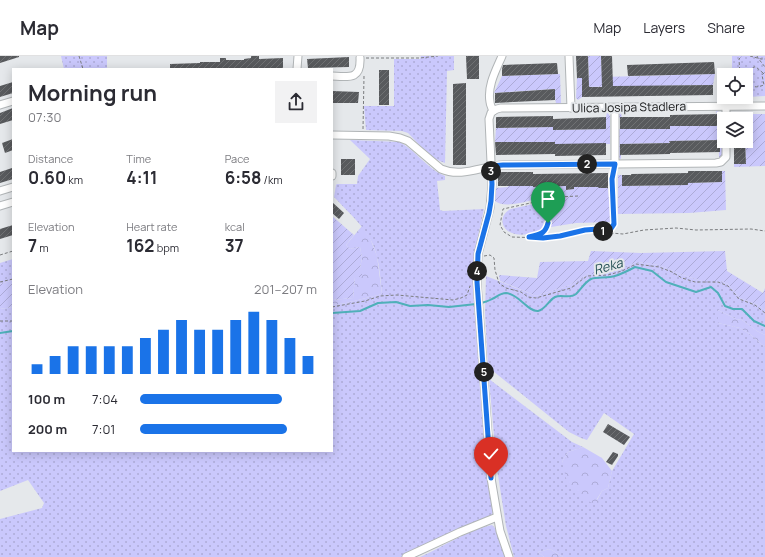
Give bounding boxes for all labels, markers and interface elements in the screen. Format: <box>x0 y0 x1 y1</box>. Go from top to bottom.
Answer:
text: Map <box>20 15 59 41</box>
text: Map <box>593 18 621 37</box>
text: Layers <box>643 18 685 37</box>
text: Share <box>707 18 745 37</box>
map controls <box>717 68 753 148</box>
button: locate <box>717 68 753 104</box>
text: Morning run <box>28 78 157 108</box>
button: share <box>275 81 317 123</box>
street label: Ulica Josipa Stadlera <box>572 98 686 116</box>
text: 07:30 <box>28 108 61 126</box>
button: layers <box>717 112 753 148</box>
text: Distance <box>28 151 73 166</box>
text: Time <box>126 151 151 166</box>
text: Pace <box>225 151 250 166</box>
pin: 2 <box>577 154 597 174</box>
text: 2 <box>584 156 590 171</box>
pin: 3 <box>481 161 501 181</box>
text: 3 <box>488 163 494 178</box>
text: 0.60 <box>28 166 66 189</box>
text: 4:11 <box>126 166 157 189</box>
text: 6:58 <box>225 166 261 189</box>
text: km <box>66 172 83 187</box>
text: /km <box>261 172 283 187</box>
pin <box>531 182 565 223</box>
icon: arrive <box>537 188 559 210</box>
text: Elevation <box>28 219 74 234</box>
text: Heart rate <box>126 219 177 234</box>
text: kcal <box>225 219 245 234</box>
pin: 1 <box>593 221 613 241</box>
text: 1 <box>601 223 605 238</box>
text: 7 <box>28 234 37 257</box>
text: 162 <box>126 234 154 257</box>
text: 37 <box>225 234 244 257</box>
text: m <box>37 240 49 255</box>
text: bpm <box>154 240 179 255</box>
water label: Reka <box>591 253 625 279</box>
pin: 4 <box>467 261 487 281</box>
text: 4 <box>474 263 480 278</box>
text: Elevation <box>28 280 83 298</box>
text: 201–207 m <box>254 280 317 298</box>
pin: 5 <box>474 362 494 382</box>
text: 5 <box>481 364 487 379</box>
text: 100 m <box>28 390 65 408</box>
text: 7:04 <box>92 390 118 408</box>
text: 200 m <box>28 420 67 438</box>
text: 7:01 <box>92 420 115 438</box>
pin <box>474 437 508 478</box>
icon: check <box>480 443 502 465</box>

